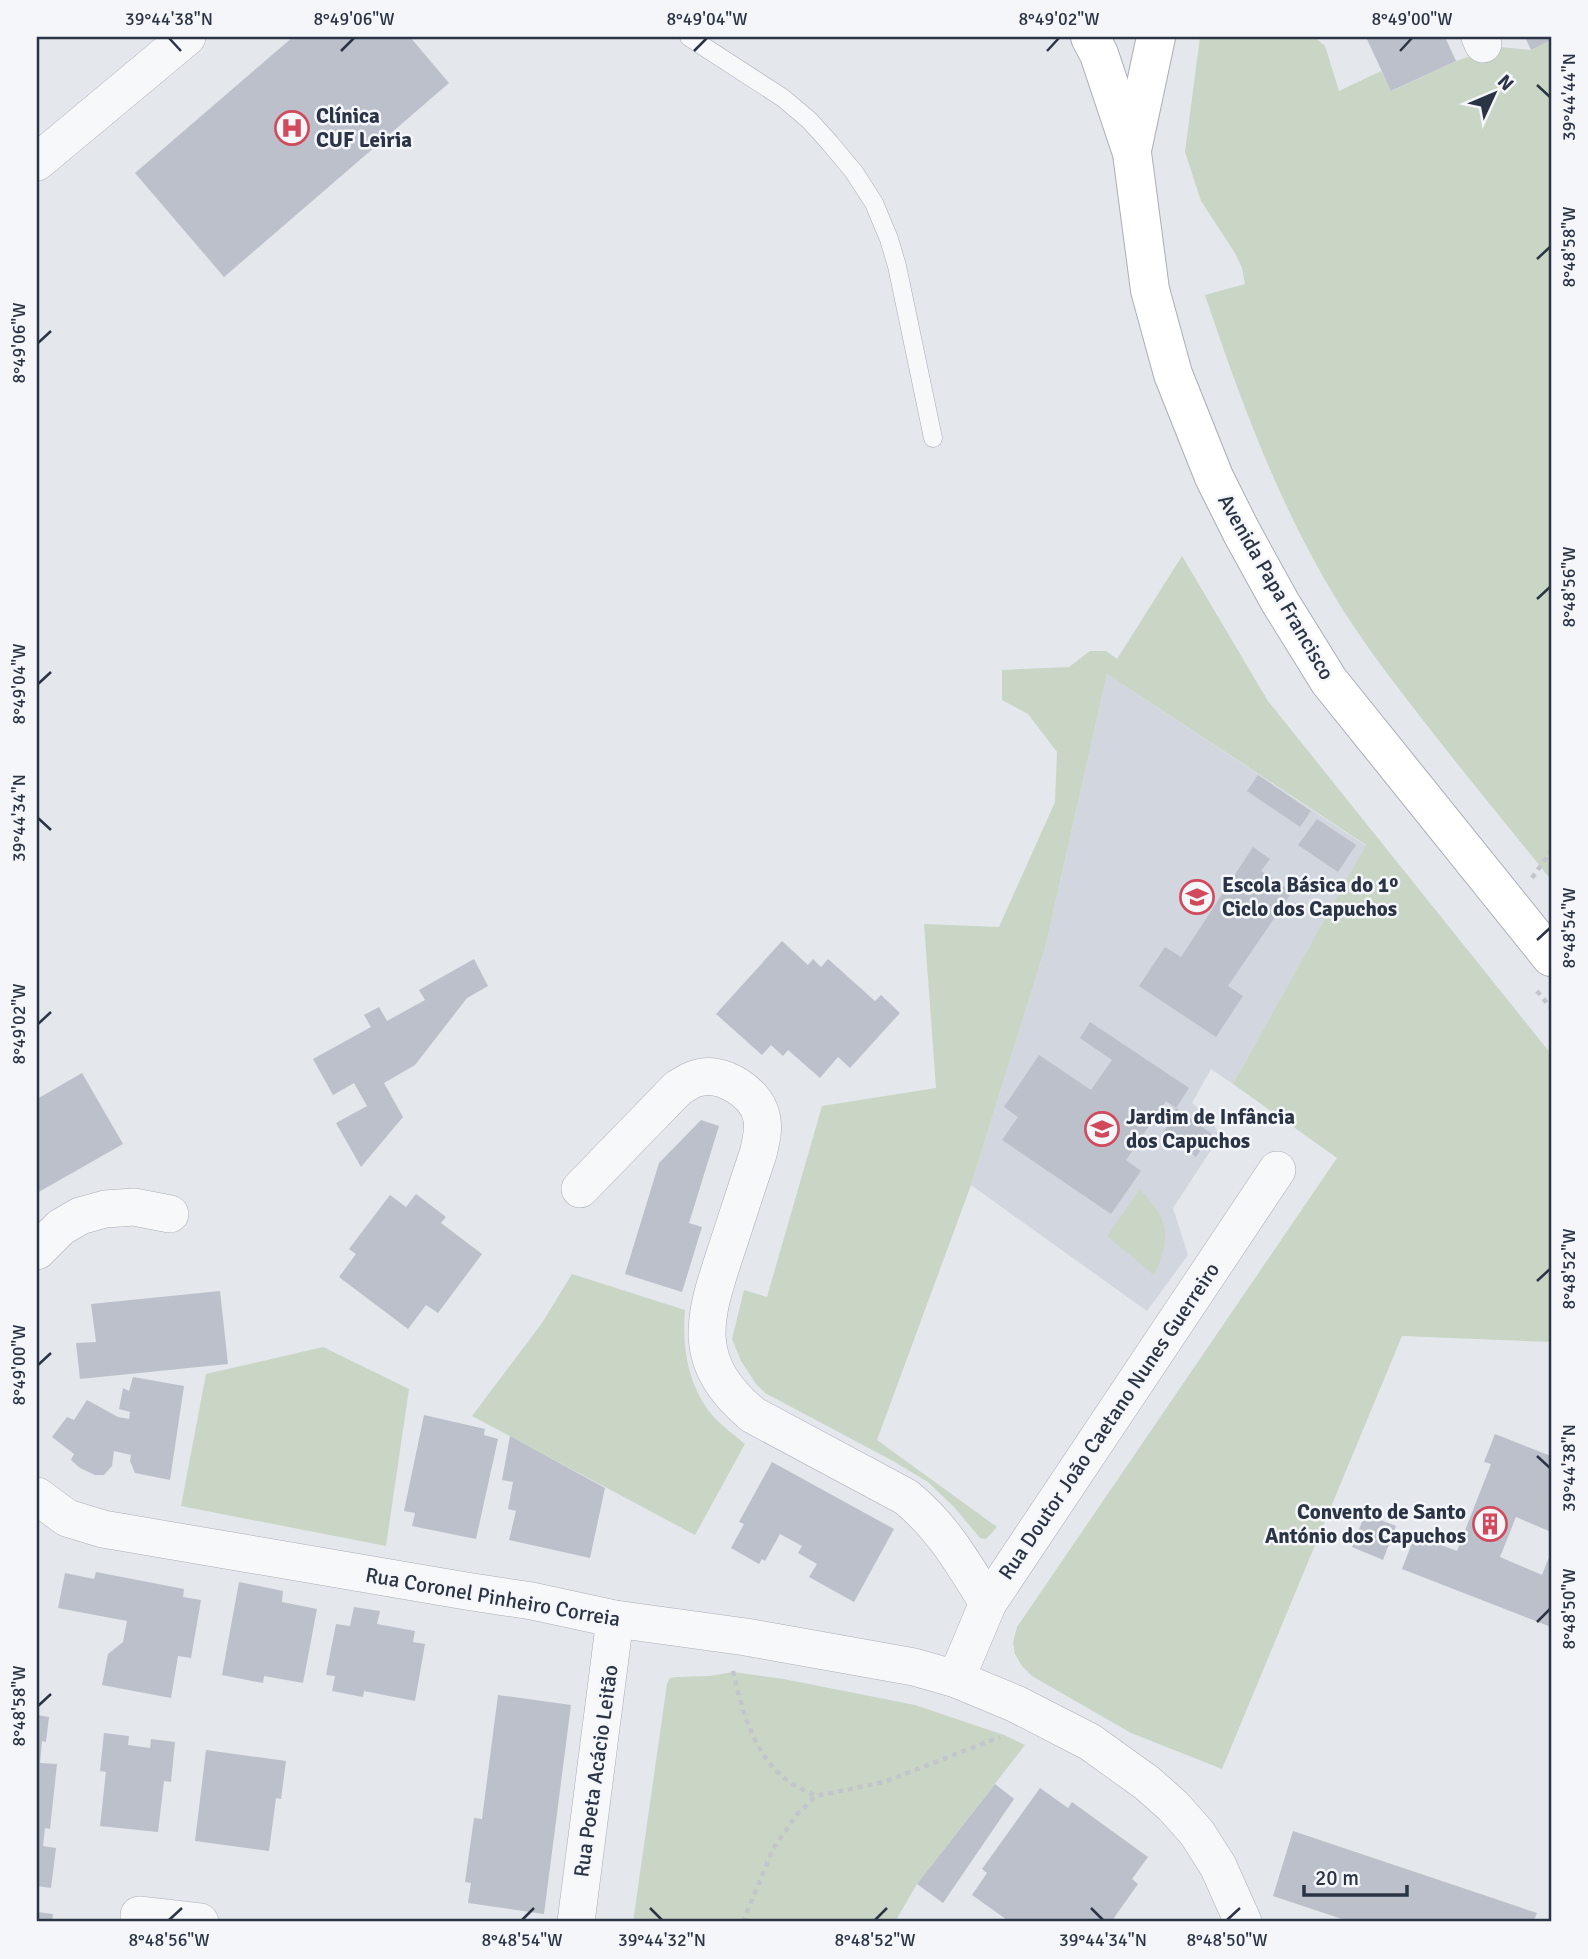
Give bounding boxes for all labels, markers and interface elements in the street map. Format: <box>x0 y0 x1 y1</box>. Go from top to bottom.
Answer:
text: 39°44'38"N <box>125 8 213 30</box>
text: 8°49'06"W <box>313 8 395 30</box>
text: 8°49'04"W <box>666 8 748 30</box>
text: 8°49'02"W <box>1018 8 1100 30</box>
text: 8°49'00"W <box>1371 8 1453 30</box>
text: 39°44'44"N <box>1558 53 1580 141</box>
north arrow <box>1458 60 1528 130</box>
text: N <box>1492 70 1519 96</box>
place label: Clínica CUF Leiria <box>316 103 412 153</box>
hospital icon: Clínica CUF Leiria <box>273 109 311 147</box>
text: 8°48'58"W <box>1558 206 1580 288</box>
text: 8°49'06"W <box>8 302 30 384</box>
street label: Avenida Papa Francisco <box>1212 489 1340 685</box>
text: 8°48'56"W <box>1558 546 1580 628</box>
text: 8°49'04"W <box>8 643 30 725</box>
text: 39°44'34"N <box>8 774 30 862</box>
place label: Escola Básica do 1º Ciclo dos Capuchos <box>1222 872 1399 922</box>
school or university icon: Escola Básica do 1º Ciclo dos Capuchos <box>1178 878 1216 916</box>
text: 8°48'54"W <box>1558 887 1580 969</box>
text: 8°49'02"W <box>8 983 30 1065</box>
place label: Jardim de Infância dos Capuchos <box>1126 1104 1295 1154</box>
school or university icon: Jardim de Infância dos Capuchos <box>1083 1110 1121 1148</box>
text: 8°48'52"W <box>1558 1228 1580 1310</box>
street label: Rua Doutor João Caetano Nunes Guerreiro <box>993 1258 1225 1584</box>
text: 8°49'00"W <box>8 1324 30 1406</box>
text: 39°44'38"N <box>1558 1424 1580 1512</box>
place label: Convento de Santo António dos Capuchos <box>1265 1499 1466 1549</box>
building icon: Convento de Santo António dos Capuchos <box>1471 1505 1509 1543</box>
street label: Rua Coronel Pinheiro Correia <box>364 1562 622 1632</box>
text: 8°48'50"W <box>1558 1568 1580 1650</box>
street label: Rua Poeta Acácio Leitão <box>568 1663 624 1879</box>
text: 8°48'58"W <box>8 1665 30 1747</box>
scale bar <box>1304 1854 1408 1898</box>
text: 20 m <box>1315 1865 1359 1891</box>
text: 8°48'56"W <box>128 1929 210 1951</box>
text: 8°48'54"W <box>481 1929 563 1951</box>
text: 39°44'32"N <box>618 1929 706 1951</box>
text: 8°48'52"W <box>834 1929 916 1951</box>
text: 39°44'34"N <box>1059 1929 1147 1951</box>
text: 8°48'50"W <box>1186 1929 1268 1951</box>

